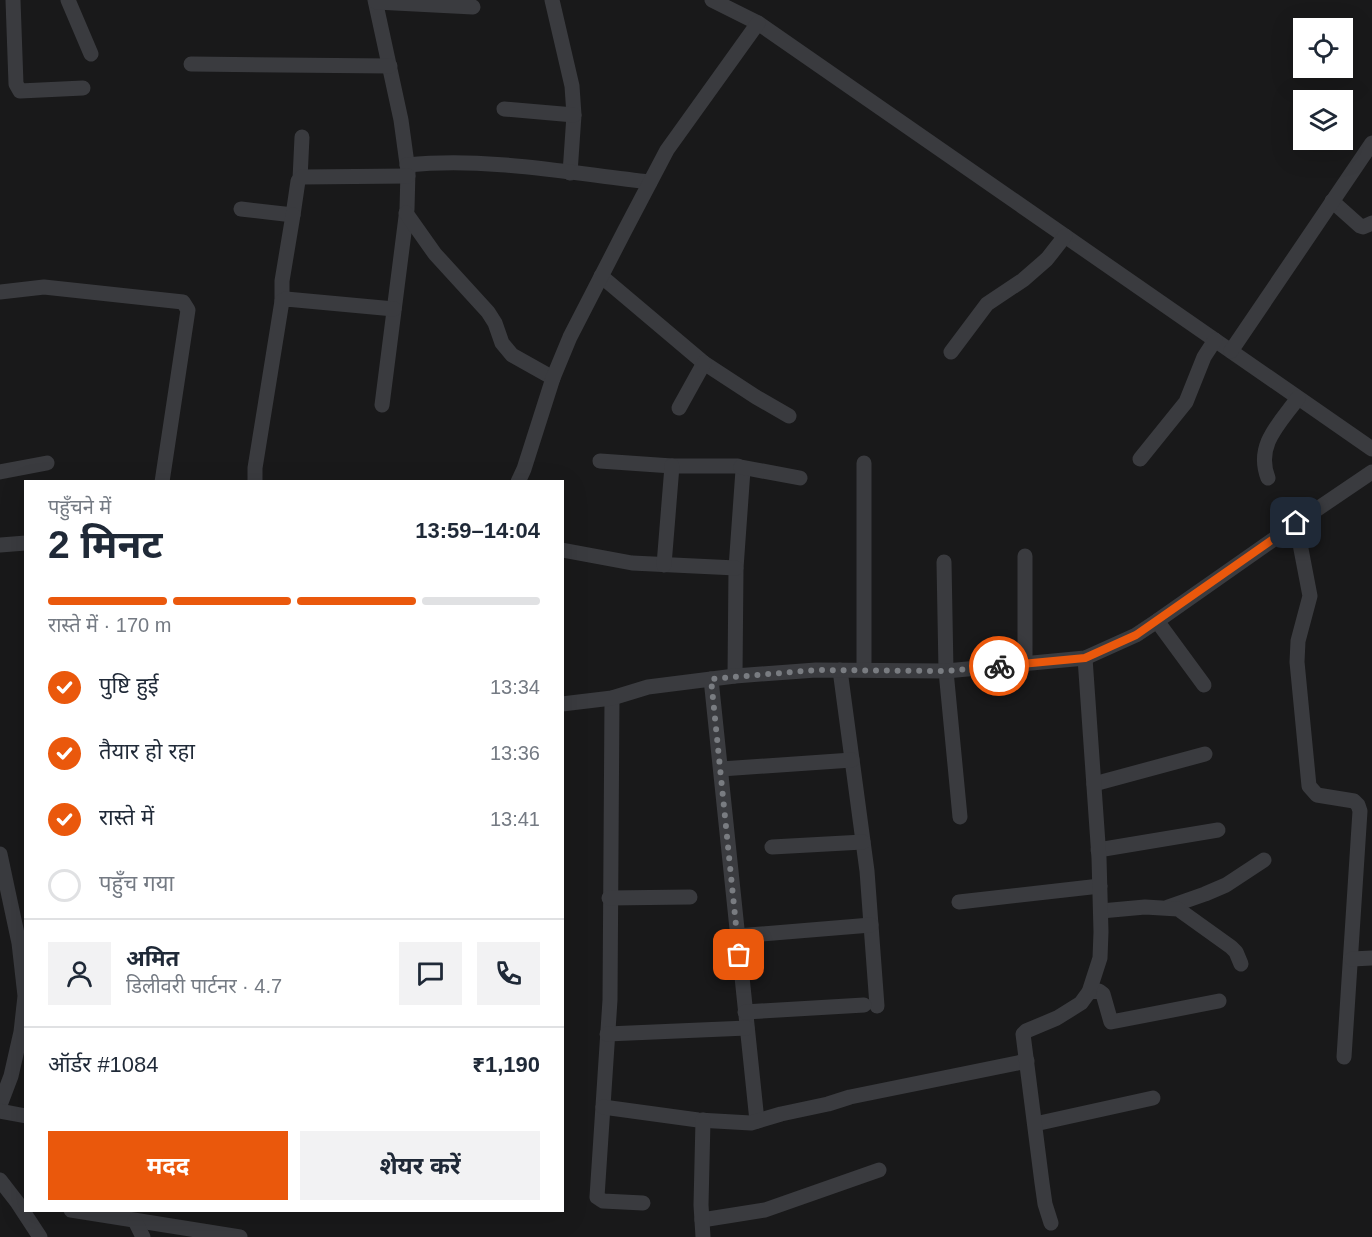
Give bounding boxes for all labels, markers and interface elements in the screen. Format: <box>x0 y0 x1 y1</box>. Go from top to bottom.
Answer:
map controls <box>1293 18 1353 150</box>
button: locate <box>1293 18 1353 78</box>
button: layers <box>1293 90 1353 150</box>
text: पहुँचने में <box>48 496 111 518</box>
pin <box>1270 497 1321 548</box>
icon: home <box>1279 506 1312 539</box>
text: 13:59–14:04 <box>415 518 540 543</box>
text: 2 मिनट <box>48 523 162 566</box>
text: रास्ते में · 170 m <box>48 614 171 636</box>
courier <box>969 636 1029 696</box>
icon: bike <box>983 650 1016 683</box>
icon: check <box>48 671 81 704</box>
text: पुष्टि हुई <box>99 673 159 698</box>
text: 13:34 <box>490 676 540 698</box>
icon: check <box>48 737 81 770</box>
text: तैयार हो रहा <box>99 739 195 764</box>
text: 13:36 <box>490 742 540 764</box>
icon: check <box>48 803 81 836</box>
text: रास्ते में <box>99 805 154 830</box>
text: 13:41 <box>490 808 540 830</box>
text: पहुँच गया <box>99 871 174 896</box>
pin <box>713 929 764 980</box>
icon: bag <box>722 938 755 971</box>
button: person <box>48 942 111 1005</box>
button: chat <box>399 942 462 1005</box>
button: phone <box>477 942 540 1005</box>
text: अमित <box>126 946 179 971</box>
text: डिलीवरी पार्टनर · 4.7 <box>126 975 282 997</box>
text: ऑर्डर #1084 <box>48 1052 159 1077</box>
text: ₹1,190 <box>472 1052 540 1077</box>
button: मदद <box>48 1131 288 1200</box>
button: शेयर करें <box>300 1131 540 1200</box>

